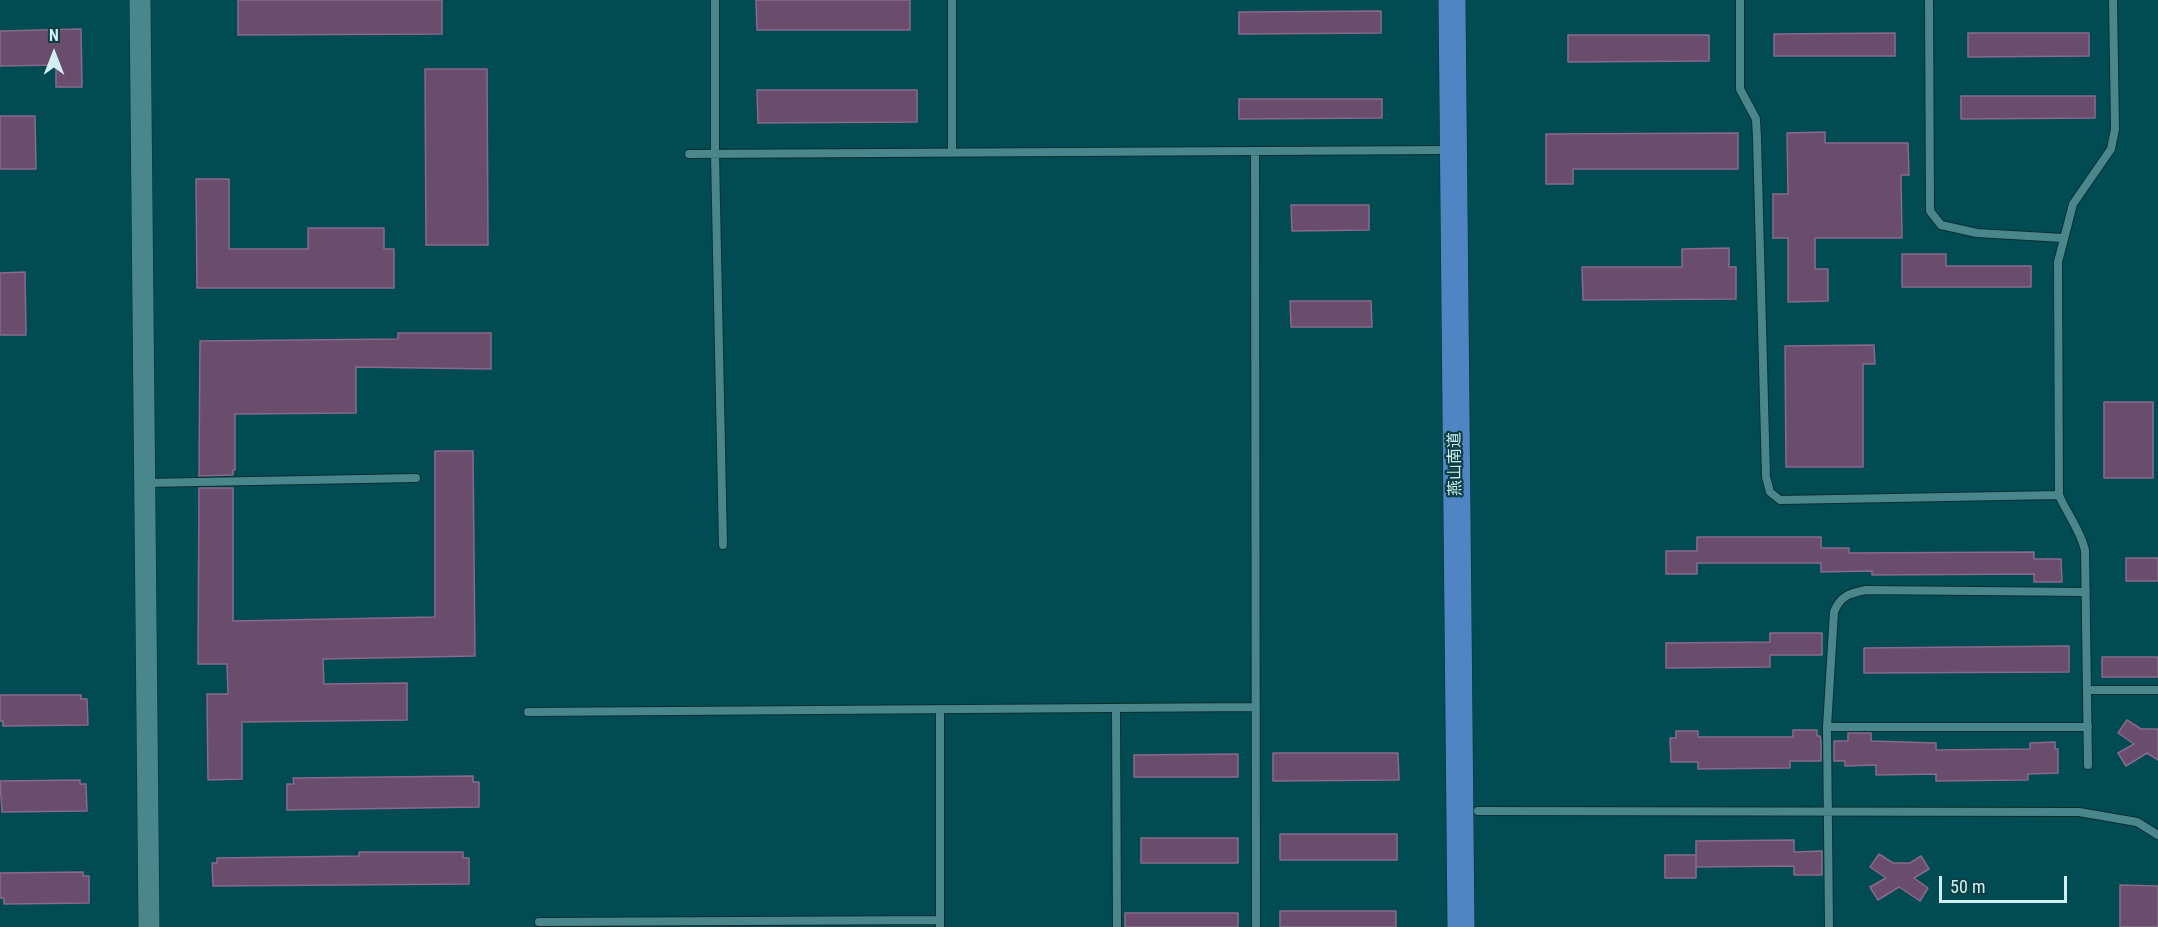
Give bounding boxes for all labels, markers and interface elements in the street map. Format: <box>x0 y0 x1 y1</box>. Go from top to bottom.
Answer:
north arrow <box>24 24 84 84</box>
text: N <box>49 26 59 45</box>
street label: 燕山南道 <box>1446 432 1466 496</box>
scale bar <box>1942 864 2070 902</box>
text: 50 m <box>1950 876 1985 897</box>

